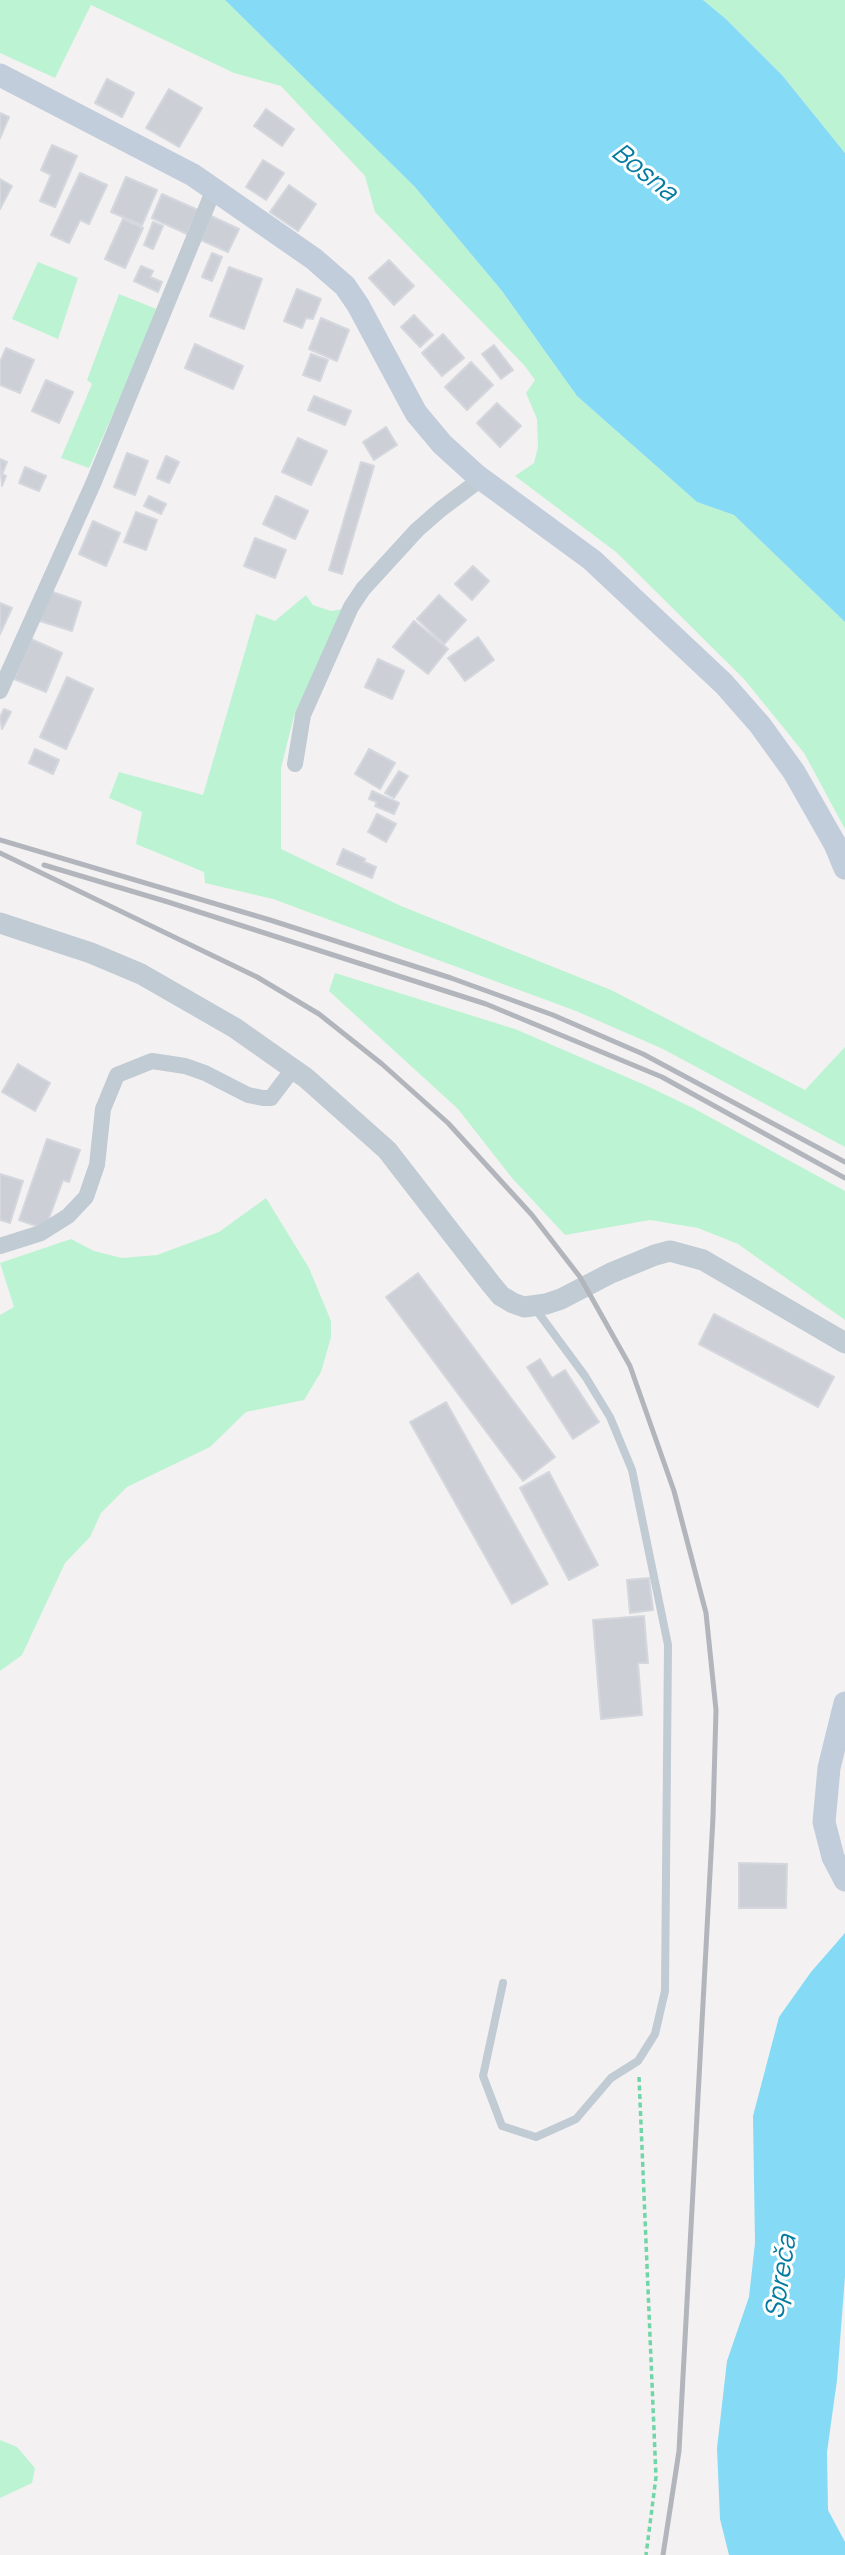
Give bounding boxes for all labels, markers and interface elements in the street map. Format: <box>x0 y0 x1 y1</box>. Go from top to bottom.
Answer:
water label: Bosna <box>605 137 683 209</box>
water label: Spreča <box>760 2233 804 2321</box>

